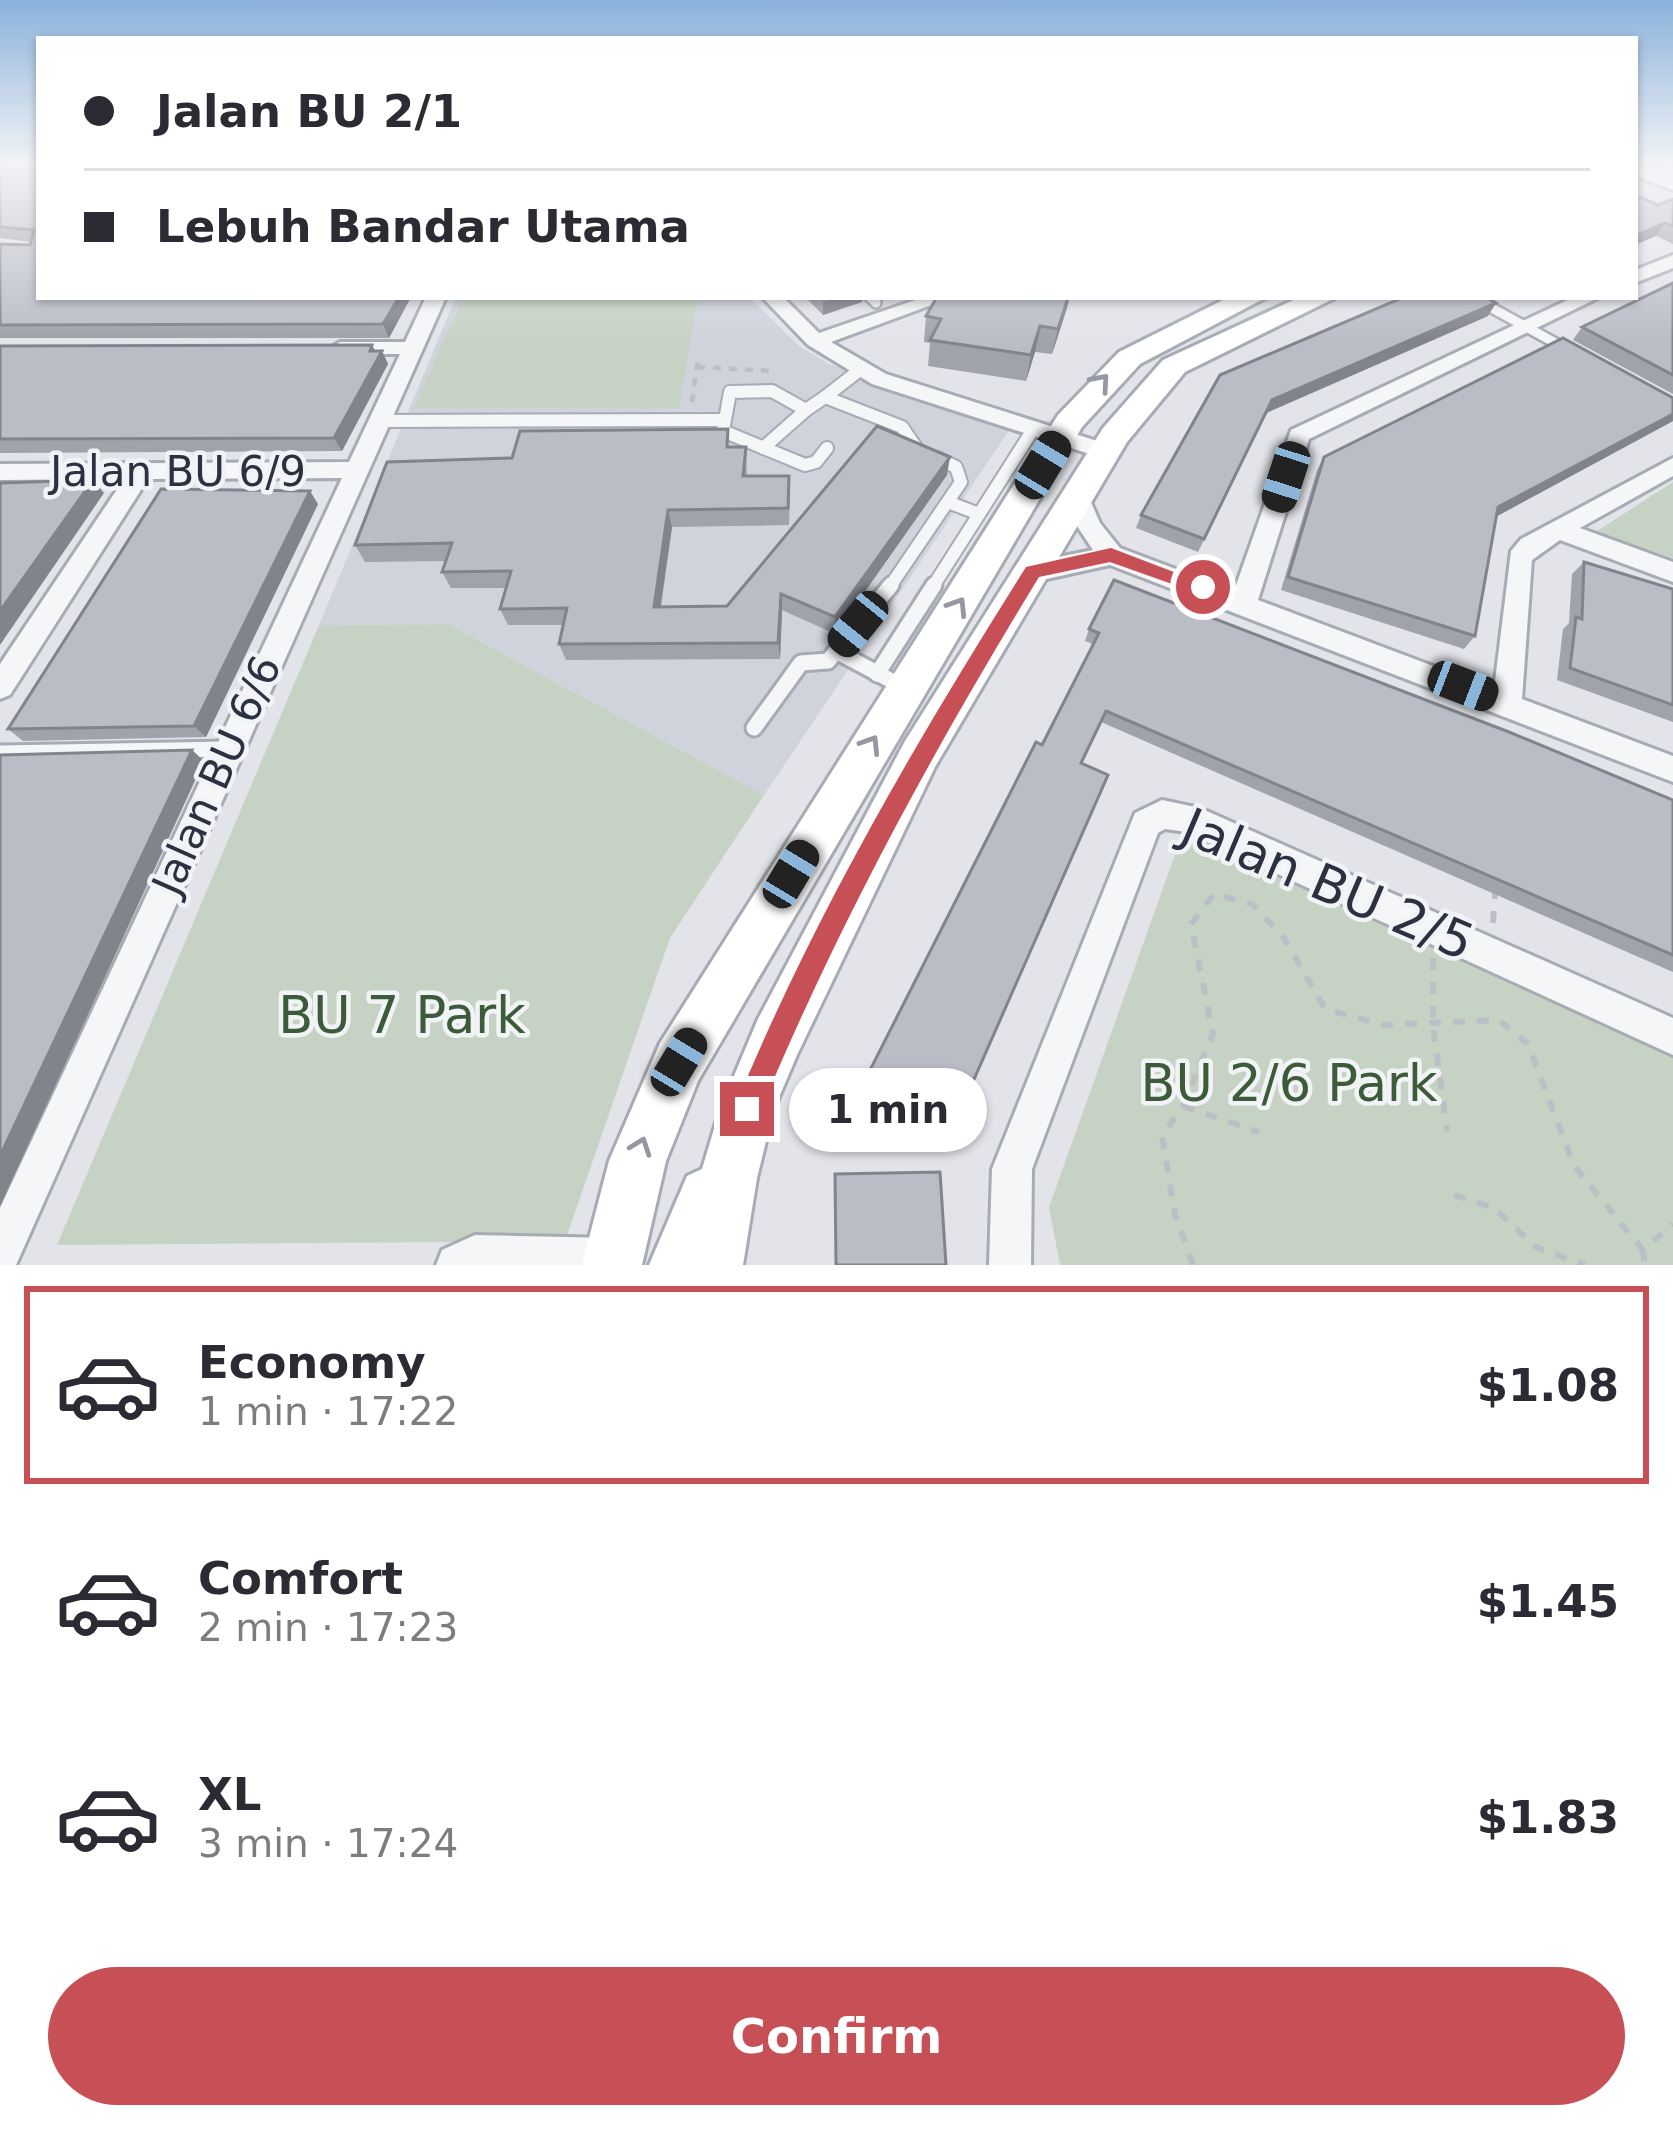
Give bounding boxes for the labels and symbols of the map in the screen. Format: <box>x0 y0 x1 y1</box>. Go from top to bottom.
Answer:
one-way arrow <box>1087 374 1108 395</box>
car <box>1009 425 1077 505</box>
car <box>1258 437 1314 517</box>
street label: Jalan BU 6/9 <box>47 447 306 496</box>
route start <box>1176 560 1230 614</box>
car <box>821 585 895 663</box>
one-way arrow <box>944 598 966 620</box>
street label: Jalan BU 6/6 <box>141 648 291 905</box>
car <box>1423 656 1503 716</box>
one-way arrow <box>857 735 879 757</box>
street label: Jalan BU 2/5 <box>1170 795 1482 972</box>
car <box>757 834 825 914</box>
park label: BU 7 Park <box>278 986 526 1045</box>
car <box>645 1022 713 1102</box>
park label: BU 2/6 Park <box>1140 1054 1438 1113</box>
callout: 1 min <box>789 1067 987 1151</box>
route end <box>720 1082 774 1136</box>
one-way arrow <box>627 1137 651 1158</box>

